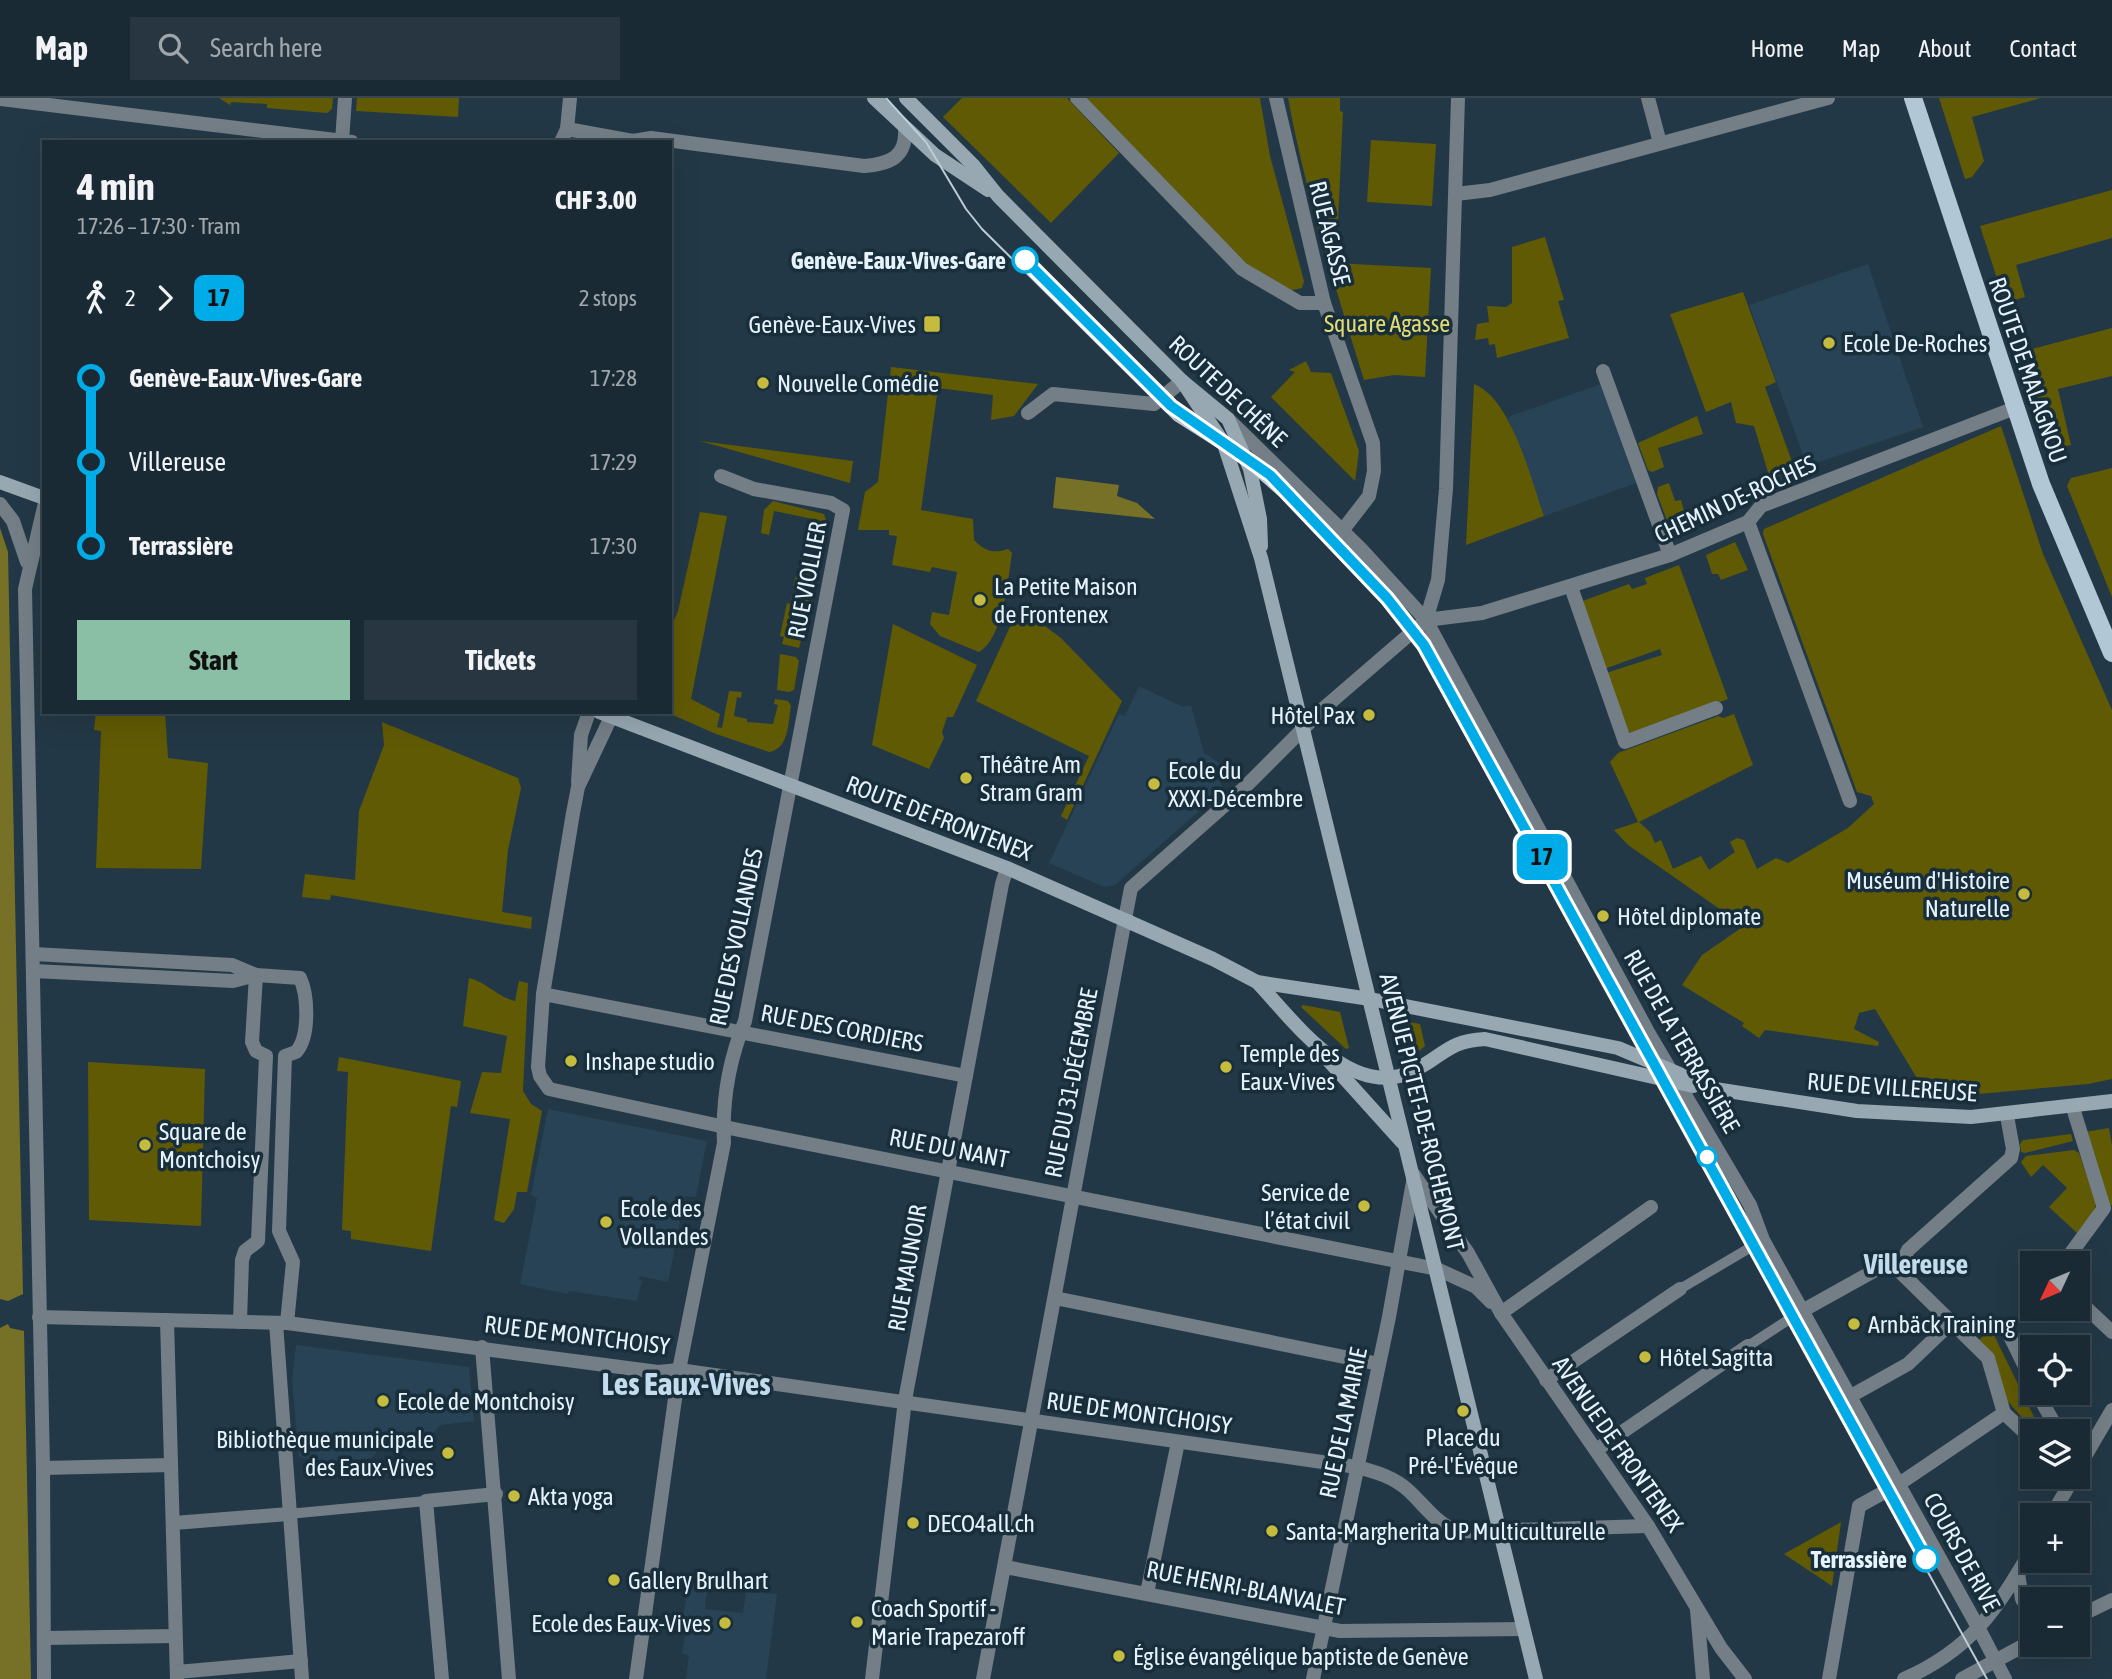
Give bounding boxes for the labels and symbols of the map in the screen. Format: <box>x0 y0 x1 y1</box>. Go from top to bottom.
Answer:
street label: RUE AGASSE <box>1304 178 1356 288</box>
place label: Genève-Eaux-Vives-Gare <box>791 247 1006 274</box>
marker: Genève-Eaux-Vives-Gare <box>1012 247 1038 273</box>
street label: ROUTE DE MALAGNOU <box>1984 273 2072 467</box>
park label: Square Agasse <box>1324 310 1450 337</box>
place label: Genève-Eaux-Vives <box>749 311 916 338</box>
marker: Genève-Eaux-Vives <box>922 314 942 334</box>
street label: ROUTE DE CHÊNE <box>1164 330 1292 452</box>
place label: Ecole De-Roches <box>1843 330 1987 357</box>
marker: Ecole De-Roches <box>1821 335 1837 351</box>
place label: Nouvelle Comédie <box>777 370 939 397</box>
marker: Nouvelle Comédie <box>755 375 771 391</box>
street label: CHEMIN DE-ROCHES <box>1650 450 1820 548</box>
street label: RUE VIOLLIER <box>782 519 832 641</box>
place label: La Petite Maison de Frontenex <box>994 573 1138 628</box>
marker: La Petite Maison de Frontenex <box>972 592 988 608</box>
place label: Hôtel Pax <box>1270 702 1355 729</box>
marker: Hôtel Pax <box>1361 707 1377 723</box>
place label: Théâtre Am Stram Gram <box>980 751 1083 806</box>
place label: Ecole du XXXI-Décembre <box>1168 757 1303 812</box>
street label: ROUTE DE FRONTENEX <box>842 770 1036 866</box>
marker: Théâtre Am Stram Gram <box>958 770 974 786</box>
marker: Ecole du XXXI-Décembre <box>1146 776 1162 792</box>
line badge: 17 <box>1510 834 1574 880</box>
street label: RUE DES VOLLANDES <box>704 846 768 1028</box>
place label: Muséum d'Histoire Naturelle <box>1846 867 2010 922</box>
marker: Muséum d'Histoire Naturelle <box>2016 886 2032 902</box>
place label: Hôtel diplomate <box>1617 903 1761 930</box>
marker: Hôtel diplomate <box>1595 908 1611 924</box>
street label: RUE DE LA TERRASSIÈRE <box>1619 945 1745 1137</box>
street label: AVENUE PICTET-DE-ROCHEMONT <box>1374 970 1470 1254</box>
street label: RUE DU 31-DÉCEMBRE <box>1039 986 1103 1180</box>
street label: RUE DES CORDIERS <box>758 999 926 1057</box>
place label: Temple des Eaux-Vives <box>1240 1040 1340 1095</box>
place label: Inshape studio <box>585 1048 715 1075</box>
marker: Inshape studio <box>563 1053 579 1069</box>
marker: Temple des Eaux-Vives <box>1218 1059 1234 1075</box>
street label: RUE DE VILLEREUSE <box>1806 1068 1978 1106</box>
place label: Square de Montchoisy <box>159 1118 260 1173</box>
street label: RUE DU NANT <box>887 1123 1012 1173</box>
marker: Square de Montchoisy <box>137 1137 153 1153</box>
unlabelled marker <box>1697 1147 1717 1167</box>
place label: Service de l’état civil <box>1261 1179 1351 1234</box>
place label: Ecole des Vollandes <box>620 1195 709 1250</box>
marker: Service de l’état civil <box>1356 1198 1372 1214</box>
street label: RUE MAUNOIR <box>883 1203 931 1333</box>
marker: Ecole des Vollandes <box>598 1214 614 1230</box>
district label: Villereuse <box>1863 1248 1968 1280</box>
north arrow <box>2020 1251 2090 1321</box>
street label: RUE DE MONTCHOISY <box>483 1310 672 1360</box>
place label: Arnbäck Training <box>1868 1311 2016 1338</box>
marker: Arnbäck Training <box>1846 1316 1862 1332</box>
place label: Hôtel Sagitta <box>1659 1344 1774 1371</box>
street label: RUE DE LA MAIRIE <box>1314 1345 1372 1501</box>
marker: Hôtel Sagitta <box>1637 1349 1653 1365</box>
street label: AVENUE DE FRONTENEX <box>1547 1351 1689 1537</box>
district label: Les Eaux-Vives <box>601 1365 771 1402</box>
street label: RUE DE MONTCHOISY <box>1045 1387 1234 1439</box>
place label: Ecole de Montchoisy <box>397 1388 575 1415</box>
marker: Ecole de Montchoisy <box>375 1393 391 1409</box>
marker: Place du Pré-l'Évêque <box>1455 1403 1471 1419</box>
place label: Place du Pré-l'Évêque <box>1408 1424 1518 1479</box>
place label: Bibliothèque municipale des Eaux-Vives <box>216 1426 434 1481</box>
marker: Bibliothèque municipale des Eaux-Vives <box>440 1445 456 1461</box>
place label: Akta yoga <box>528 1483 614 1510</box>
marker: Akta yoga <box>506 1488 522 1504</box>
street label: COURS DE RIVE <box>1918 1488 2006 1616</box>
place label: DECO4all.ch <box>927 1510 1035 1537</box>
marker: DECO4all.ch <box>905 1515 921 1531</box>
place label: Santa-Margherita UP Multiculturelle <box>1286 1518 1606 1545</box>
marker: Santa-Margherita UP Multiculturelle <box>1264 1523 1280 1539</box>
place label: Terrassière <box>1811 1546 1907 1573</box>
marker: Terrassière <box>1913 1546 1939 1572</box>
street label: RUE HENRI-BLANVALET <box>1144 1555 1348 1621</box>
place label: Gallery Brulhart <box>628 1567 769 1594</box>
marker: Gallery Brulhart <box>606 1572 622 1588</box>
place label: Coach Sportif - Marie Trapezaroff <box>871 1595 1025 1650</box>
place label: Ecole des Eaux-Vives <box>531 1610 711 1637</box>
marker: Coach Sportif - Marie Trapezaroff <box>849 1614 865 1630</box>
marker: Ecole des Eaux-Vives <box>717 1615 733 1631</box>
place label: Église évangélique baptiste de Genève <box>1133 1643 1469 1670</box>
marker: Église évangélique baptiste de Genève <box>1111 1648 1127 1664</box>

